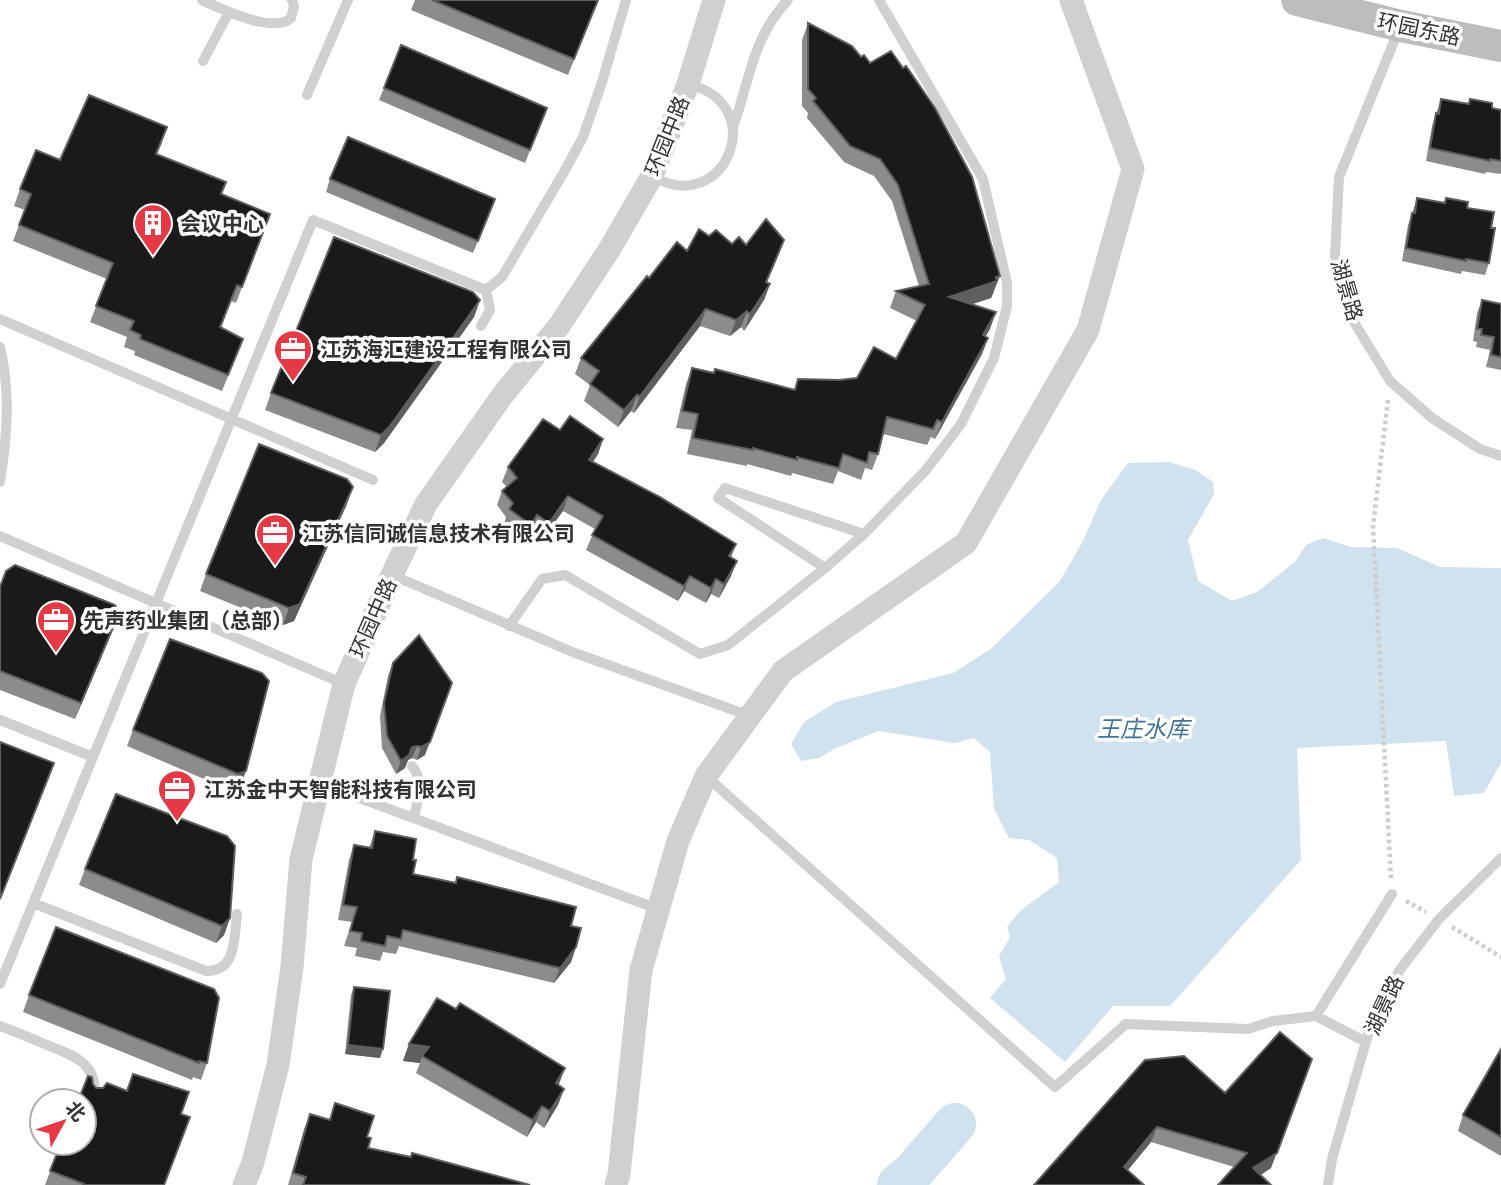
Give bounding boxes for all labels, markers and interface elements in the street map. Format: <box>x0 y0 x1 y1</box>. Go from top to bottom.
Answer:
street label: 环园东路 <box>1375 6 1463 52</box>
street label: 环园中路 <box>638 92 696 180</box>
building icon: 会议中心 <box>132 202 174 257</box>
place label: 会议中心 <box>180 209 264 238</box>
street label: 湖景路 <box>1324 256 1370 324</box>
office icon: 江苏海汇建设工程有限公司 <box>272 328 314 383</box>
place label: 江苏海汇建设工程有限公司 <box>320 335 572 364</box>
office icon: 江苏信同诚信息技术有限公司 <box>254 512 296 567</box>
place label: 江苏信同诚信息技术有限公司 <box>302 519 575 548</box>
street label: 环园中路 <box>343 574 403 662</box>
office icon: 先声药业集团（总部） <box>35 599 77 654</box>
place label: 先声药业集团（总部） <box>83 606 293 635</box>
water label: 王庄水库 <box>1097 713 1193 744</box>
office icon: 江苏金中天智能科技有限公司 <box>156 768 198 823</box>
place label: 江苏金中天智能科技有限公司 <box>204 775 477 804</box>
street label: 湖景路 <box>1358 970 1410 1040</box>
north arrow <box>28 1087 98 1157</box>
text: 北 <box>60 1095 92 1127</box>

